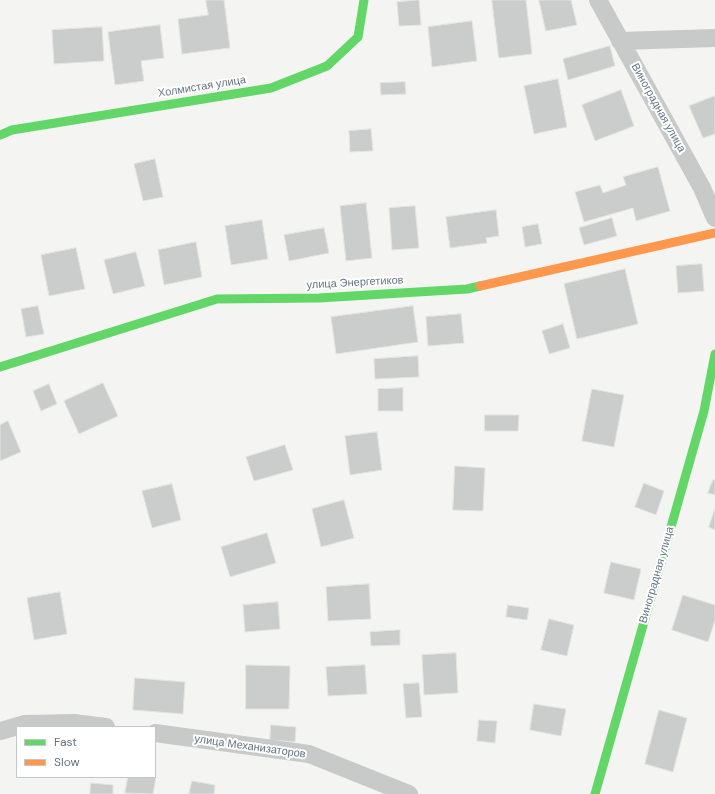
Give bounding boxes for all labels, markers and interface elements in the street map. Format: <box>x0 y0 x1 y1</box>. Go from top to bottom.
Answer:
street label: Виноградная улица <box>628 61 688 155</box>
street label: Холмистая улица <box>157 74 247 100</box>
street label: улица Энергетиков <box>306 274 404 292</box>
street label: Виноградная улица <box>637 525 677 625</box>
legend <box>16 726 156 778</box>
street label: улица Механизаторов <box>194 733 306 761</box>
text: Fast <box>54 734 77 750</box>
text: Slow <box>54 754 80 770</box>

